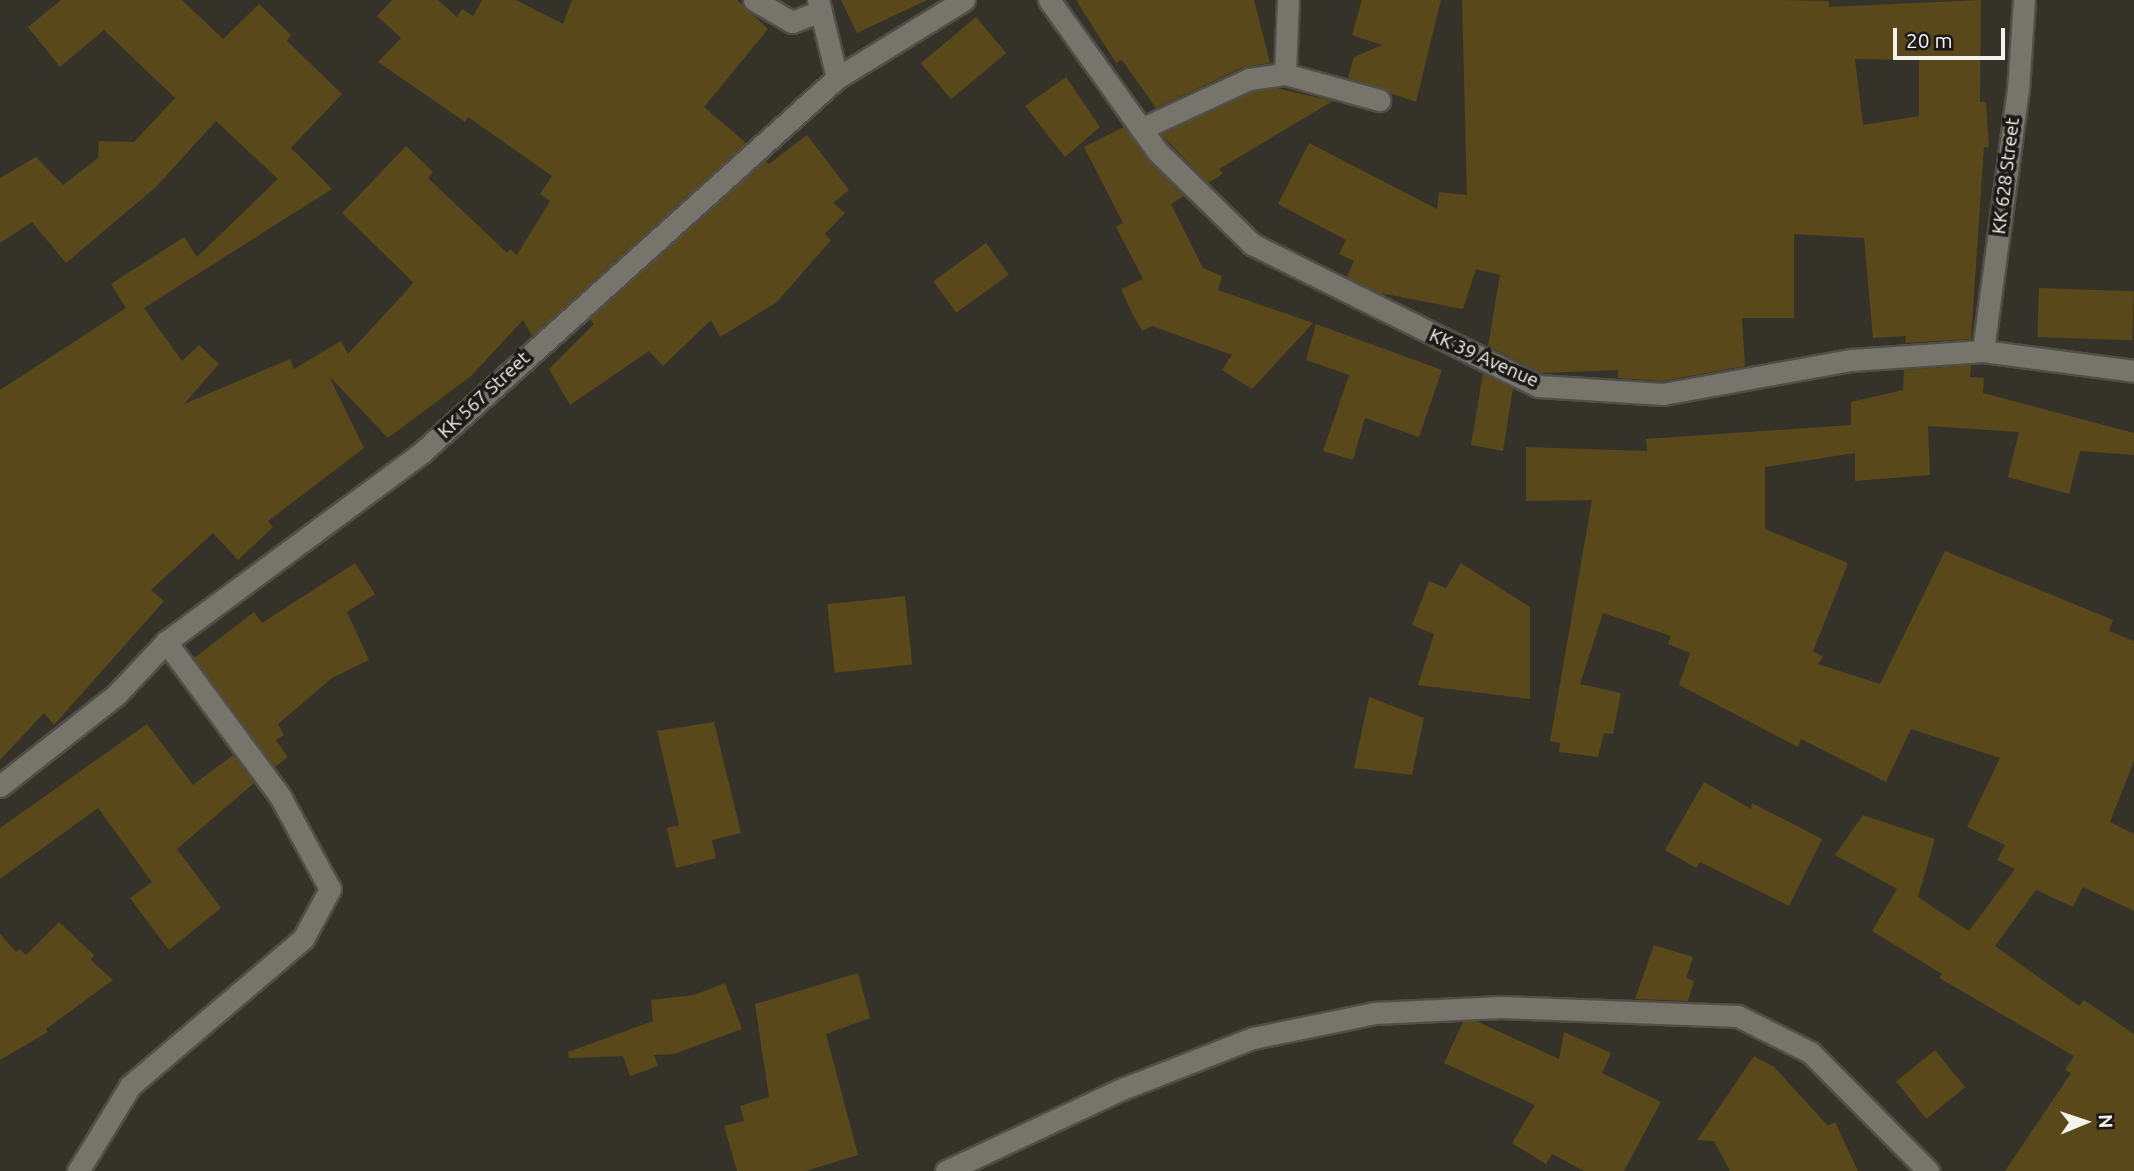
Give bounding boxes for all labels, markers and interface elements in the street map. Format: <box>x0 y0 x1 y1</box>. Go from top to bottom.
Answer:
scale bar <box>1896 14 2008 58</box>
text: 20 m <box>1906 28 1953 52</box>
street label: KK 628 Street <box>1988 117 2024 235</box>
street label: KK 39 Avenue <box>1426 324 1542 392</box>
street label: KK 567 Street <box>433 347 535 443</box>
north arrow <box>2050 1087 2120 1157</box>
text: N <box>2095 1114 2117 1129</box>

